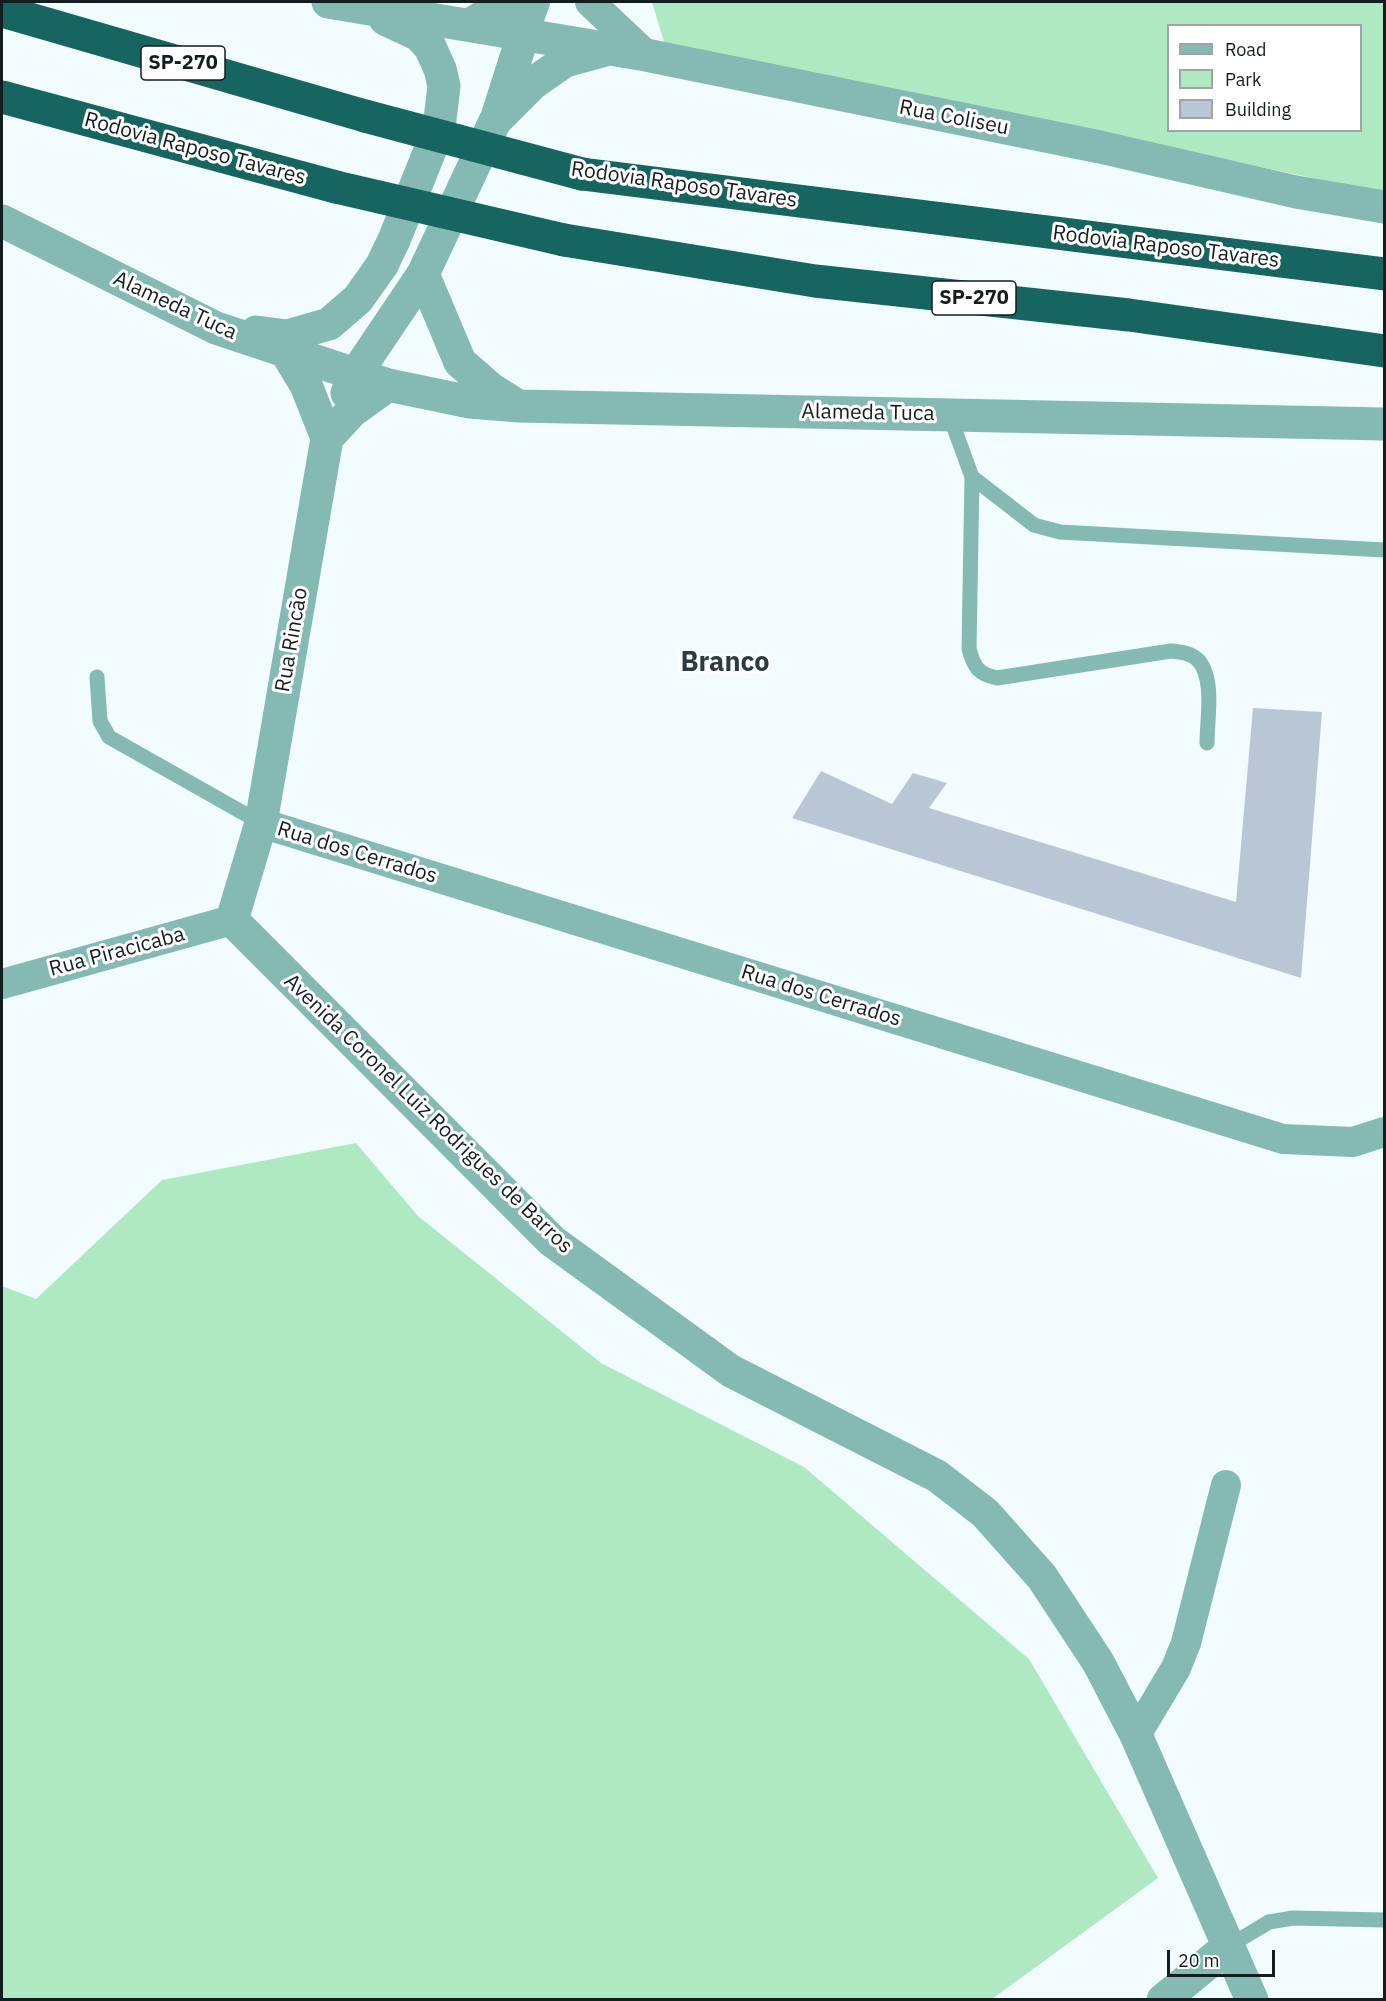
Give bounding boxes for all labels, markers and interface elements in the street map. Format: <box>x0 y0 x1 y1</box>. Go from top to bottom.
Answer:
legend <box>1167 24 1362 132</box>
text: Road <box>1225 38 1266 61</box>
road number: SP-270 <box>141 46 225 80</box>
text: Park <box>1225 68 1261 91</box>
street label: Rua Coliseu <box>897 95 1011 141</box>
text: Building <box>1225 98 1291 121</box>
street label: Rodovia Raposo Tavares <box>82 107 308 191</box>
street label: Rodovia Raposo Tavares <box>569 157 799 213</box>
street label: Rodovia Raposo Tavares <box>1051 221 1281 273</box>
street label: Alameda Tuca <box>109 266 241 346</box>
road number: SP-270 <box>932 281 1016 315</box>
street label: Alameda Tuca <box>801 399 935 427</box>
street label: Rua Rincão <box>270 586 314 694</box>
district label: Branco <box>680 647 770 679</box>
street label: Rua dos Cerrados <box>274 817 440 889</box>
street label: Rua Piracicaba <box>46 922 188 982</box>
street label: Rua dos Cerrados <box>738 960 904 1032</box>
street label: Avenida Coronel Luiz Rodrigues de Barros <box>279 969 577 1259</box>
scale bar <box>1170 1938 1278 1976</box>
text: 20 m <box>1178 1949 1220 1972</box>

